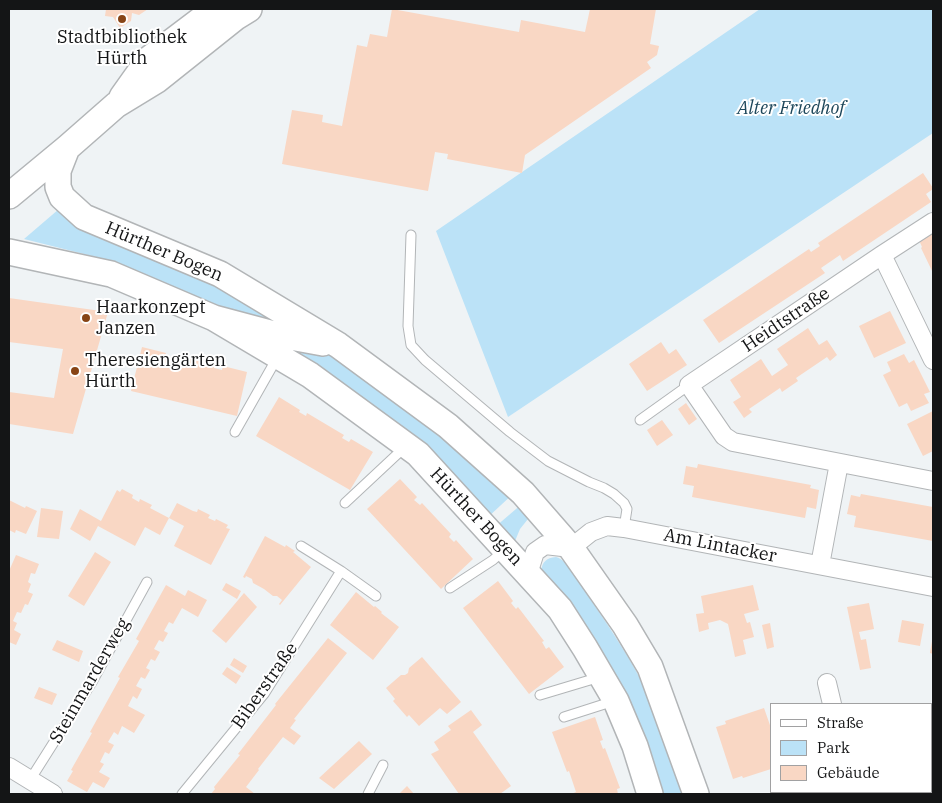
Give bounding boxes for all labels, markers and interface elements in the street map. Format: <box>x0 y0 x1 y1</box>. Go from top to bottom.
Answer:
marker: Stadtbibliothek Hürth <box>116 13 128 25</box>
place label: Stadtbibliothek Hürth <box>57 27 187 70</box>
park label: Alter Friedhof <box>737 98 845 120</box>
street label: Hürther Bogen <box>102 217 226 287</box>
street label: Heidtstraße <box>738 283 834 357</box>
place label: Haarkonzept Janzen <box>96 297 206 340</box>
marker: Haarkonzept Janzen <box>80 312 92 324</box>
place label: Theresiengärten Hürth <box>85 350 226 392</box>
marker: Theresiengärten Hürth <box>69 365 81 377</box>
street label: Hürther Bogen <box>425 464 527 570</box>
street label: Am Lintacker <box>662 524 778 568</box>
street label: Steinmarderweg <box>45 614 135 748</box>
street label: Biberstraße <box>227 639 303 733</box>
legend <box>770 703 932 793</box>
text: Straße <box>817 713 864 732</box>
text: Park <box>817 738 850 757</box>
text: Gebäude <box>817 763 880 782</box>

